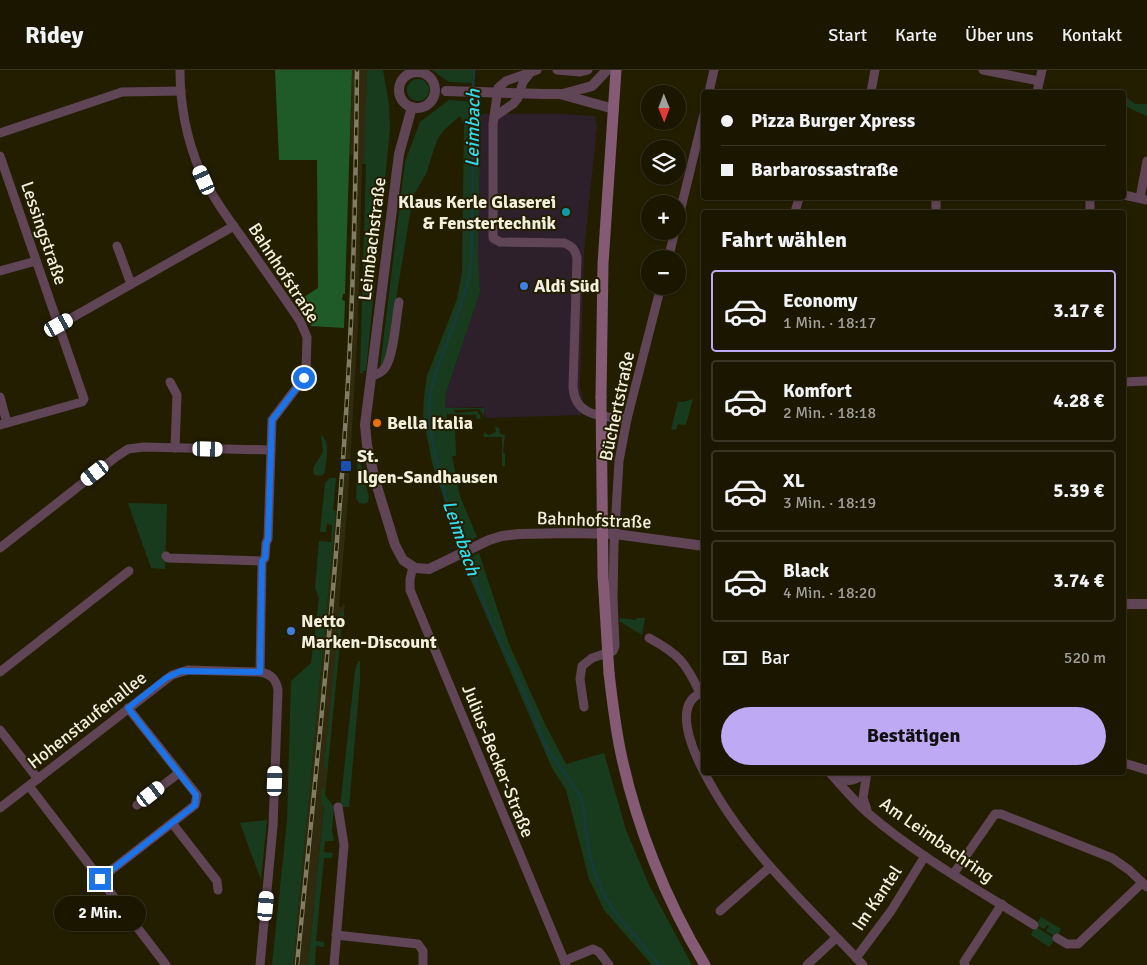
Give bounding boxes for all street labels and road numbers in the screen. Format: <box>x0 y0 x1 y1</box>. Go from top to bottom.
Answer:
street label: Leimbachstraße <box>354 176 390 302</box>
street label: Lessingstraße <box>16 178 72 288</box>
street label: Bahnhofstraße <box>244 219 324 327</box>
street label: Büchertstraße <box>595 349 639 463</box>
street label: Bahnhofstraße <box>536 507 652 533</box>
street label: Hohenstaufenallee <box>23 667 151 773</box>
street label: Julius-Becker-Straße <box>457 681 539 841</box>
street label: Am Leimbachring <box>876 792 998 888</box>
street label: Im Kantel <box>847 861 907 935</box>

